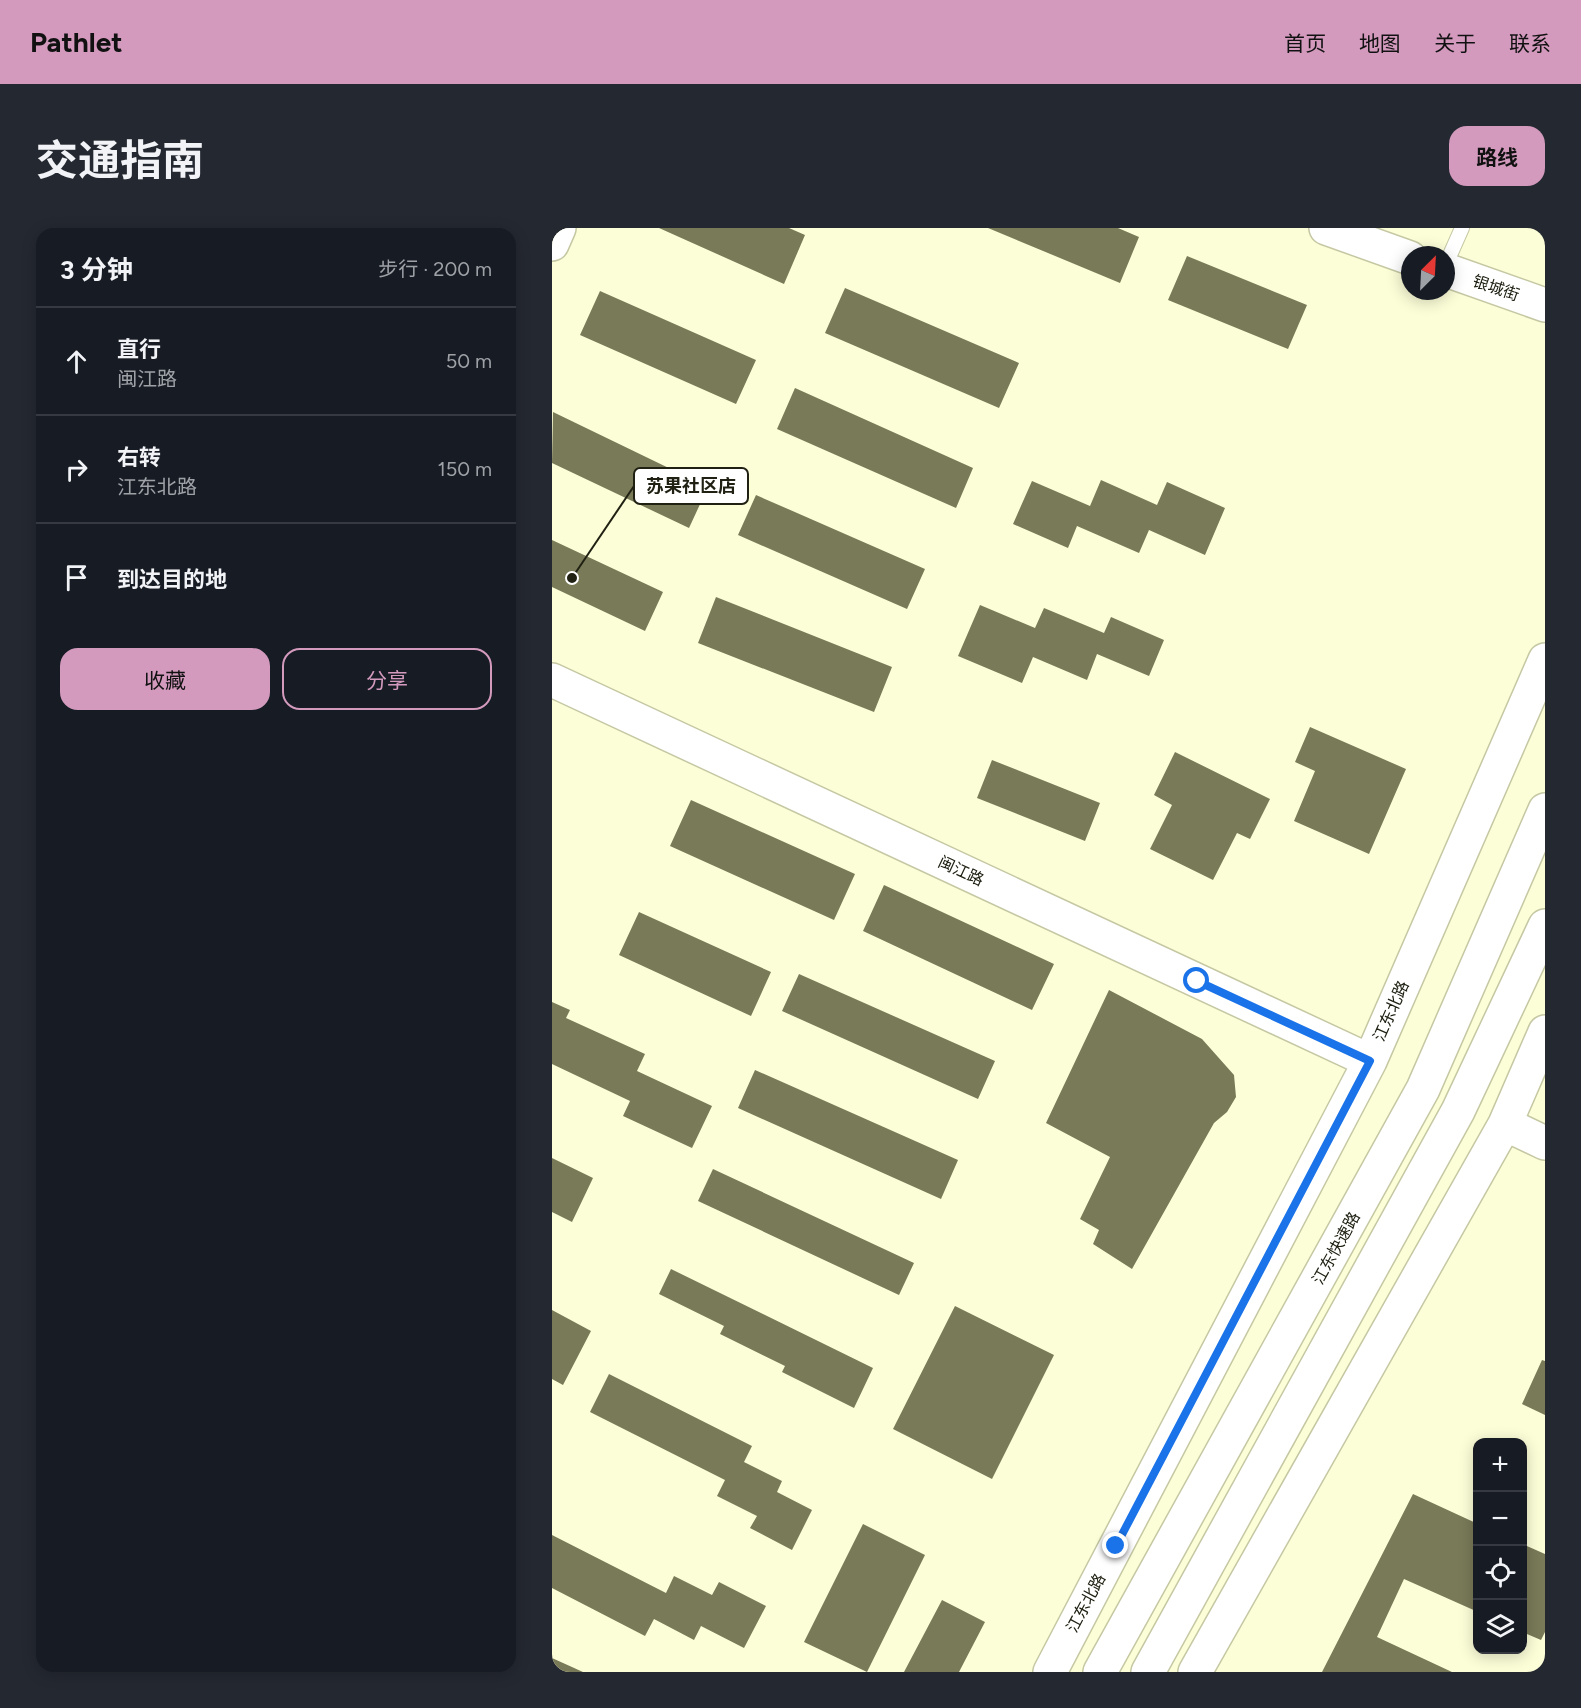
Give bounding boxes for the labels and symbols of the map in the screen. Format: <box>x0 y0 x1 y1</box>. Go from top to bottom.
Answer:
north arrow <box>1401 246 1455 300</box>
street label: 银城街 <box>1470 271 1522 305</box>
callout: 苏果社区店 <box>634 468 748 504</box>
text: 苏果社区店 <box>646 475 736 497</box>
street label: 闽江路 <box>935 852 987 890</box>
route start <box>1183 967 1209 993</box>
street label: 江东北路 <box>1369 978 1413 1044</box>
street label: 江东快速路 <box>1308 1208 1364 1288</box>
route end <box>1102 1532 1128 1558</box>
street label: 江东北路 <box>1063 1570 1109 1636</box>

